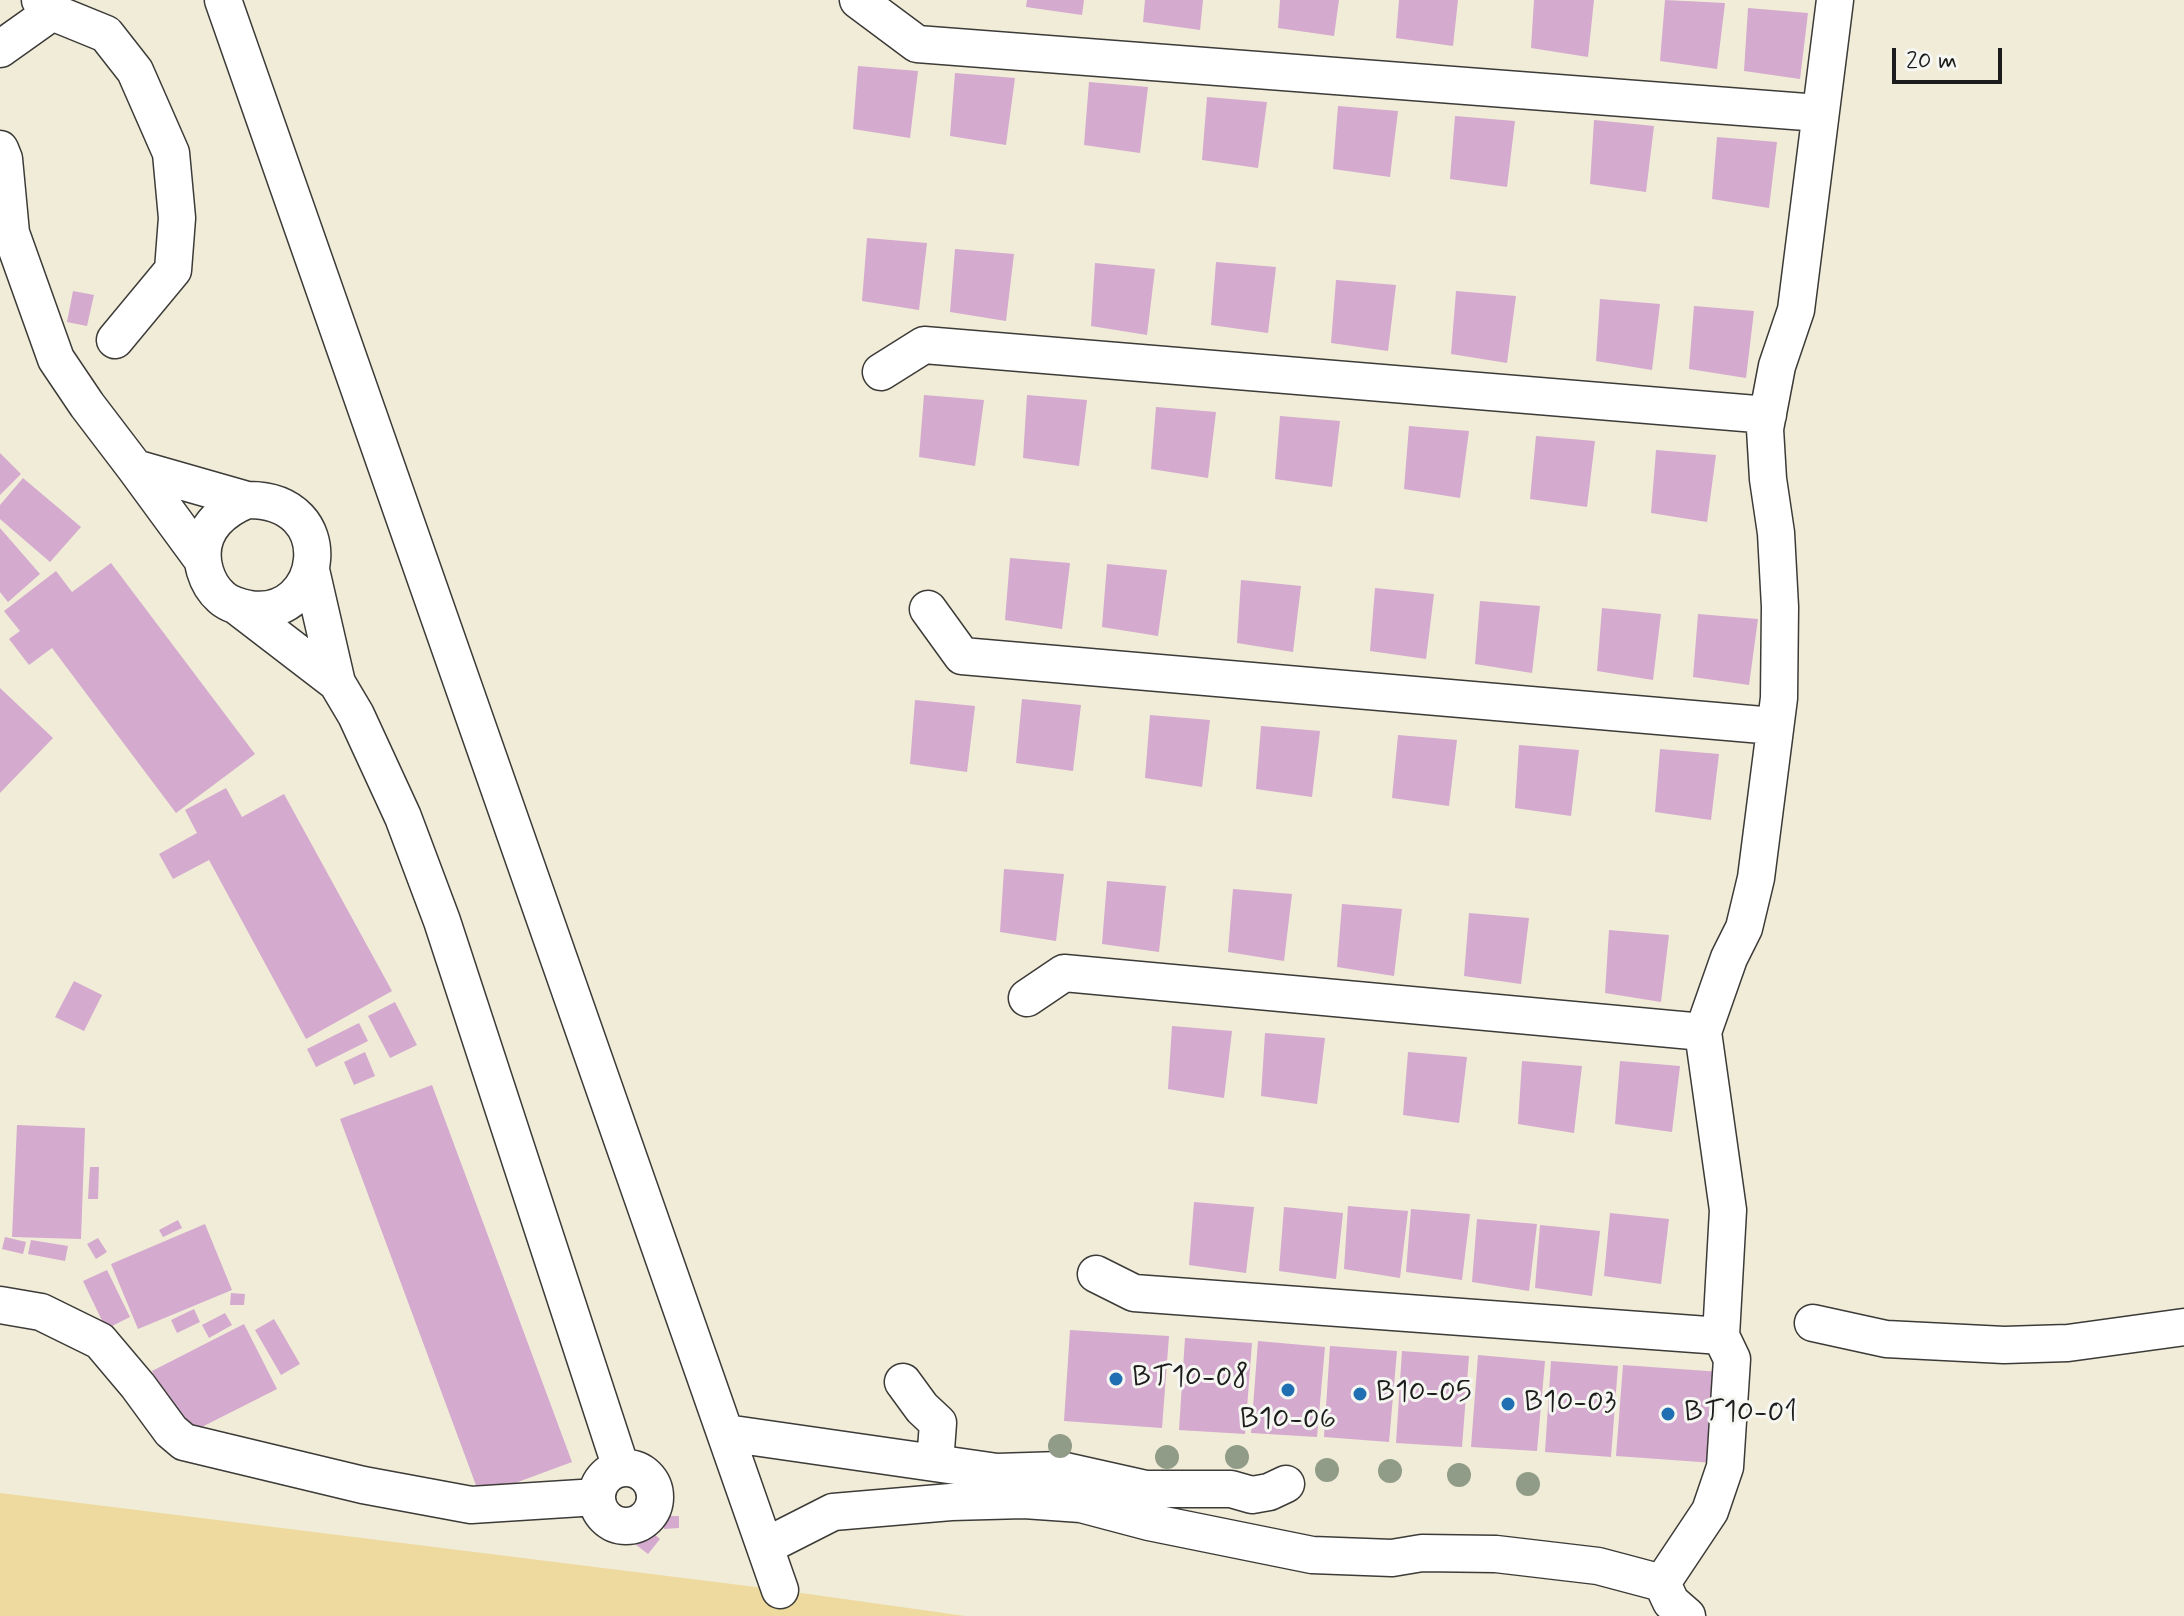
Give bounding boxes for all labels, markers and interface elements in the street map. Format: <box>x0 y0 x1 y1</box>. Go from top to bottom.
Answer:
scale bar <box>1896 32 2006 82</box>
text: 20 m <box>1906 46 1957 77</box>
place label: BT10-08 <box>1132 1361 1249 1397</box>
marker: BT10-08 <box>1107 1370 1125 1388</box>
place label: B10-05 <box>1376 1376 1472 1412</box>
marker: B10-06 <box>1279 1381 1297 1399</box>
marker: B10-05 <box>1351 1385 1369 1403</box>
place label: B10-03 <box>1524 1386 1616 1422</box>
marker: B10-03 <box>1499 1395 1517 1413</box>
place label: BT10-01 <box>1684 1396 1797 1432</box>
place label: B10-06 <box>1240 1403 1336 1439</box>
marker: BT10-01 <box>1659 1405 1677 1423</box>

